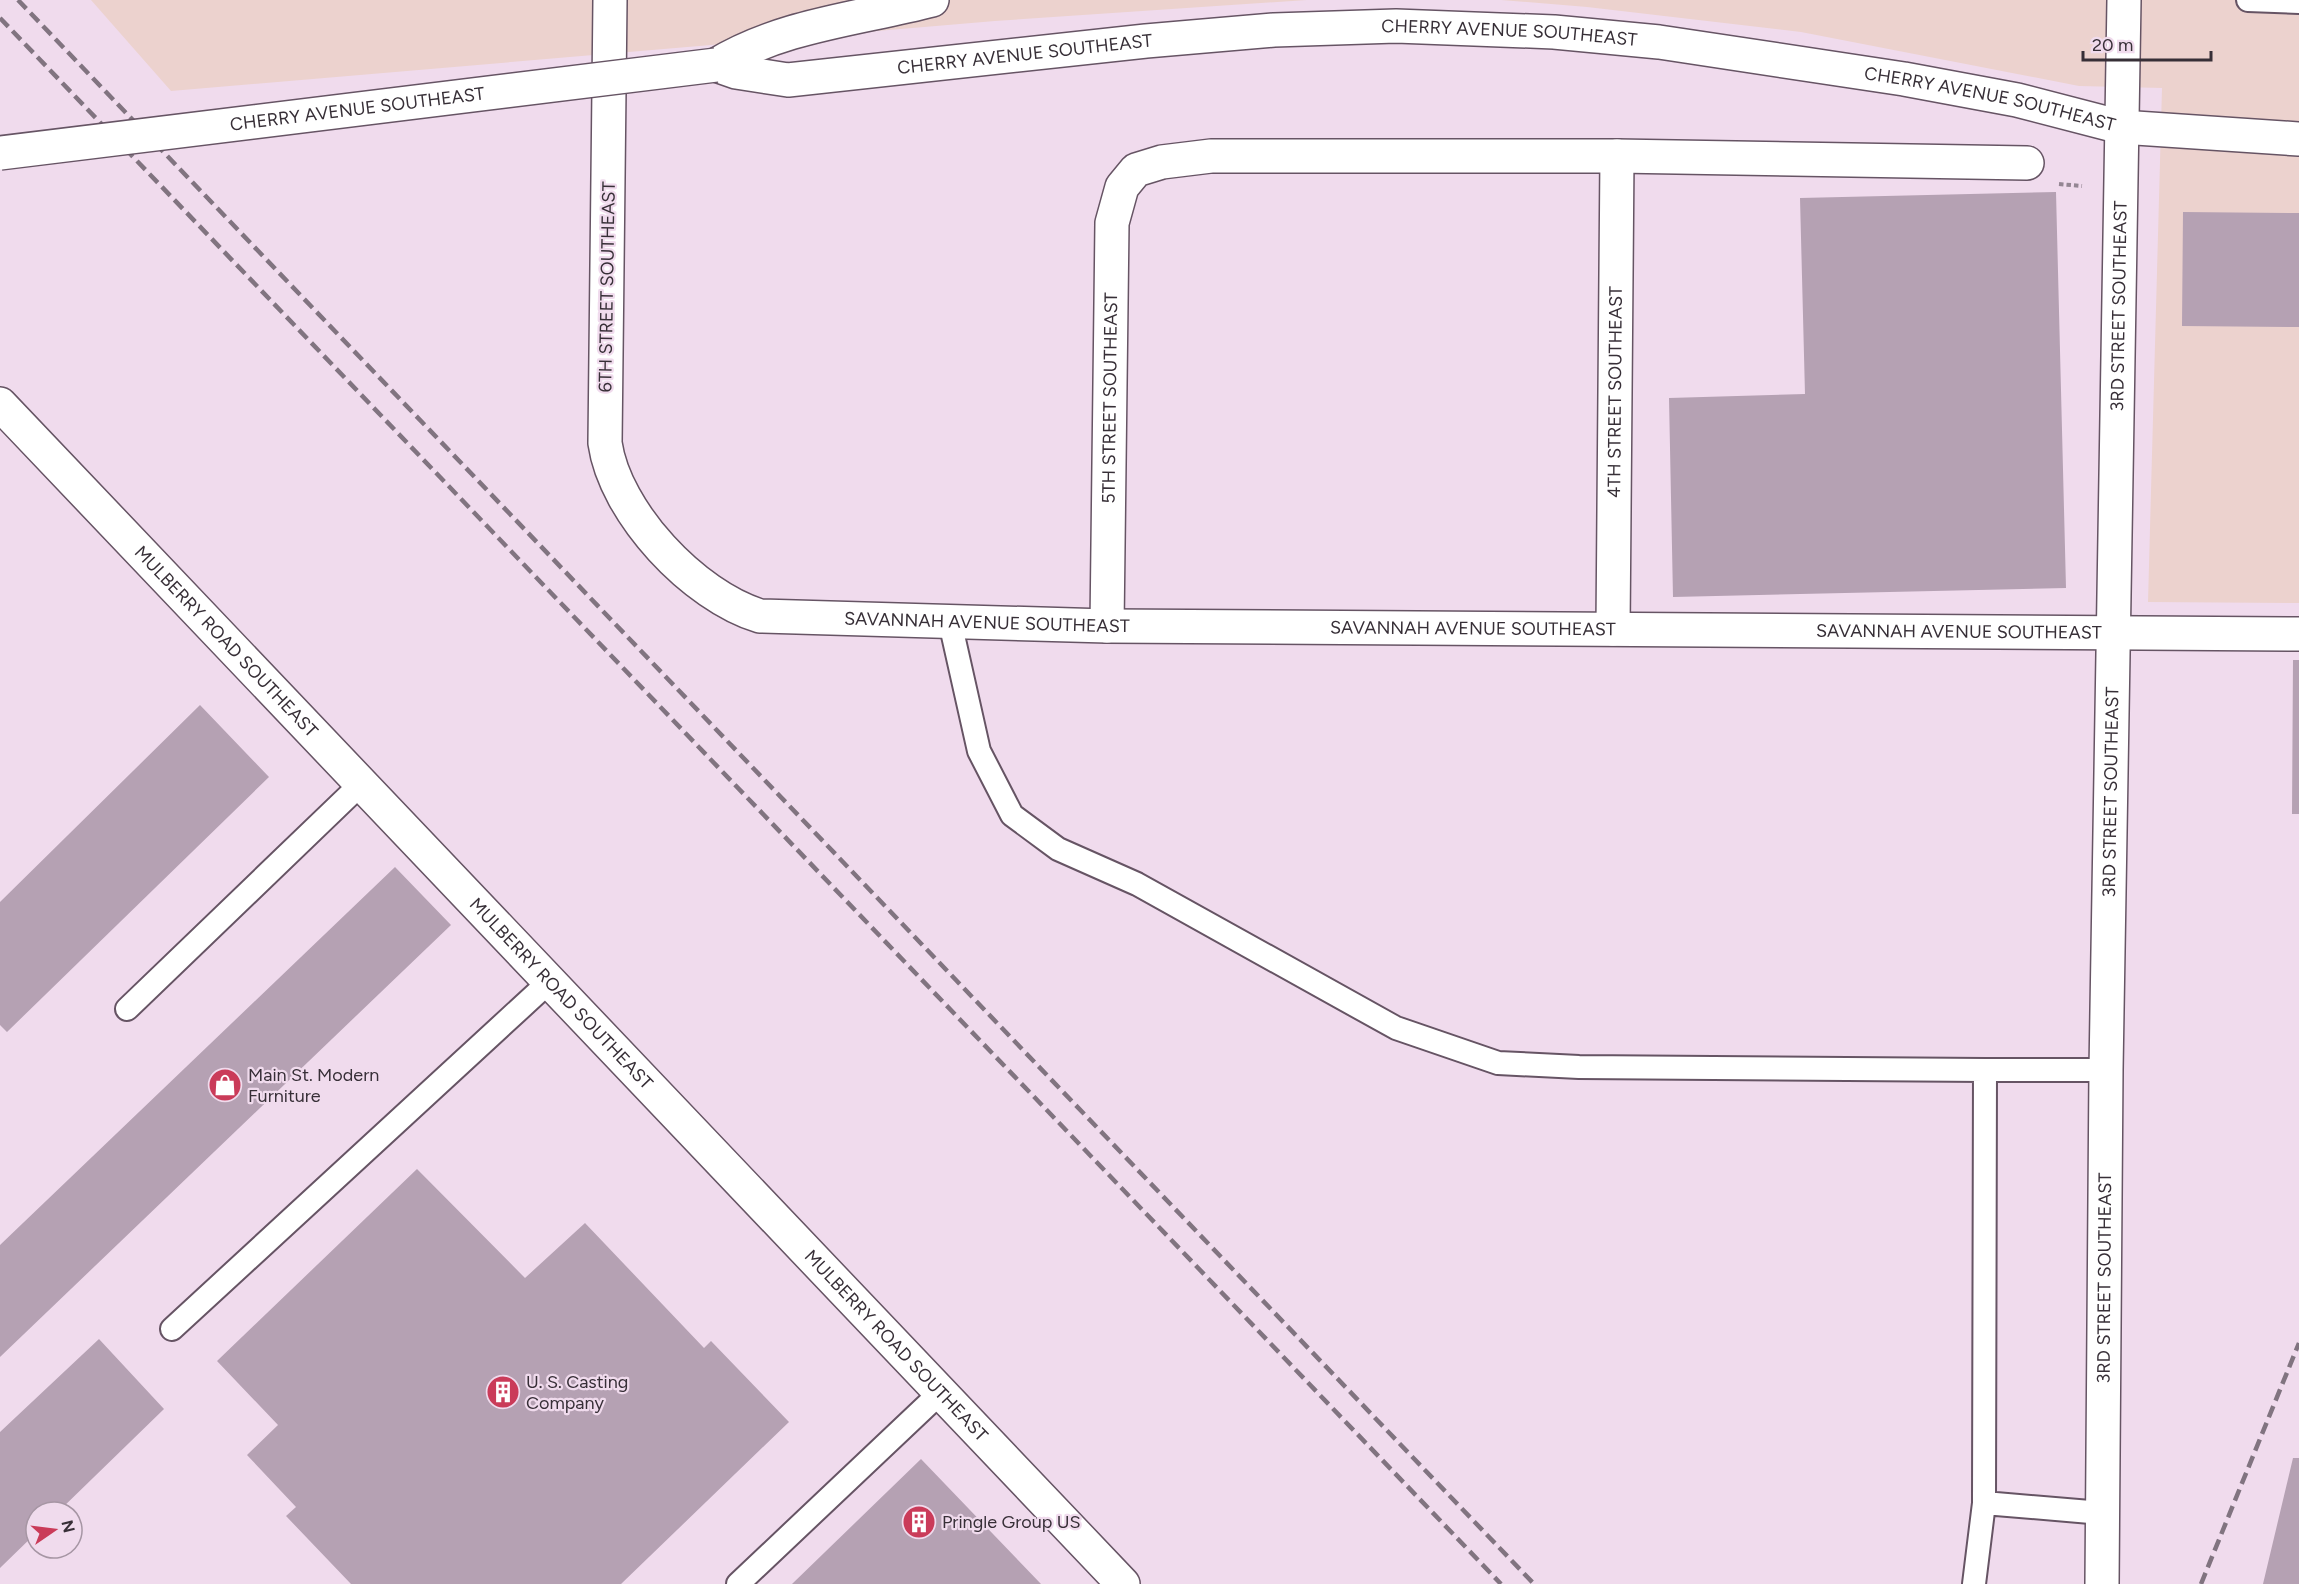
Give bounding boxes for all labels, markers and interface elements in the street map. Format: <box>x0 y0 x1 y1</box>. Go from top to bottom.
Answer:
street label: CHERRY AVENUE SOUTHEAST <box>1381 15 1638 51</box>
scale bar <box>2083 24 2210 62</box>
street label: CHERRY AVENUE SOUTHEAST <box>896 30 1153 79</box>
text: 20 m <box>2092 34 2133 56</box>
street label: CHERRY AVENUE SOUTHEAST <box>1863 62 2118 136</box>
street label: CHERRY AVENUE SOUTHEAST <box>229 83 486 136</box>
street label: 6TH STREET SOUTHEAST <box>594 181 620 393</box>
street label: 3RD STREET SOUTHEAST <box>2106 200 2132 412</box>
street label: 4TH STREET SOUTHEAST <box>1603 286 1627 498</box>
street label: 5TH STREET SOUTHEAST <box>1098 292 1122 504</box>
street label: MULBERRY ROAD SOUTHEAST <box>130 541 322 742</box>
street label: SAVANNAH AVENUE SOUTHEAST <box>844 607 1130 637</box>
street label: SAVANNAH AVENUE SOUTHEAST <box>1330 616 1616 640</box>
street label: SAVANNAH AVENUE SOUTHEAST <box>1816 620 2102 644</box>
street label: 3RD STREET SOUTHEAST <box>2098 686 2123 898</box>
street label: MULBERRY ROAD SOUTHEAST <box>465 893 657 1094</box>
place label: Main St. Modern Furniture <box>248 1064 379 1107</box>
shop icon: Main St. Modern Furniture <box>207 1067 243 1103</box>
street label: 3RD STREET SOUTHEAST <box>2093 1172 2116 1383</box>
street label: MULBERRY ROAD SOUTHEAST <box>800 1245 992 1446</box>
place label: U. S. Casting Company <box>526 1371 628 1414</box>
building icon: U. S. Casting Company <box>485 1374 521 1410</box>
north arrow <box>24 1500 84 1560</box>
building icon: Pringle Group US <box>901 1504 937 1540</box>
place label: Pringle Group US <box>942 1511 1081 1533</box>
text: N <box>57 1518 79 1535</box>

